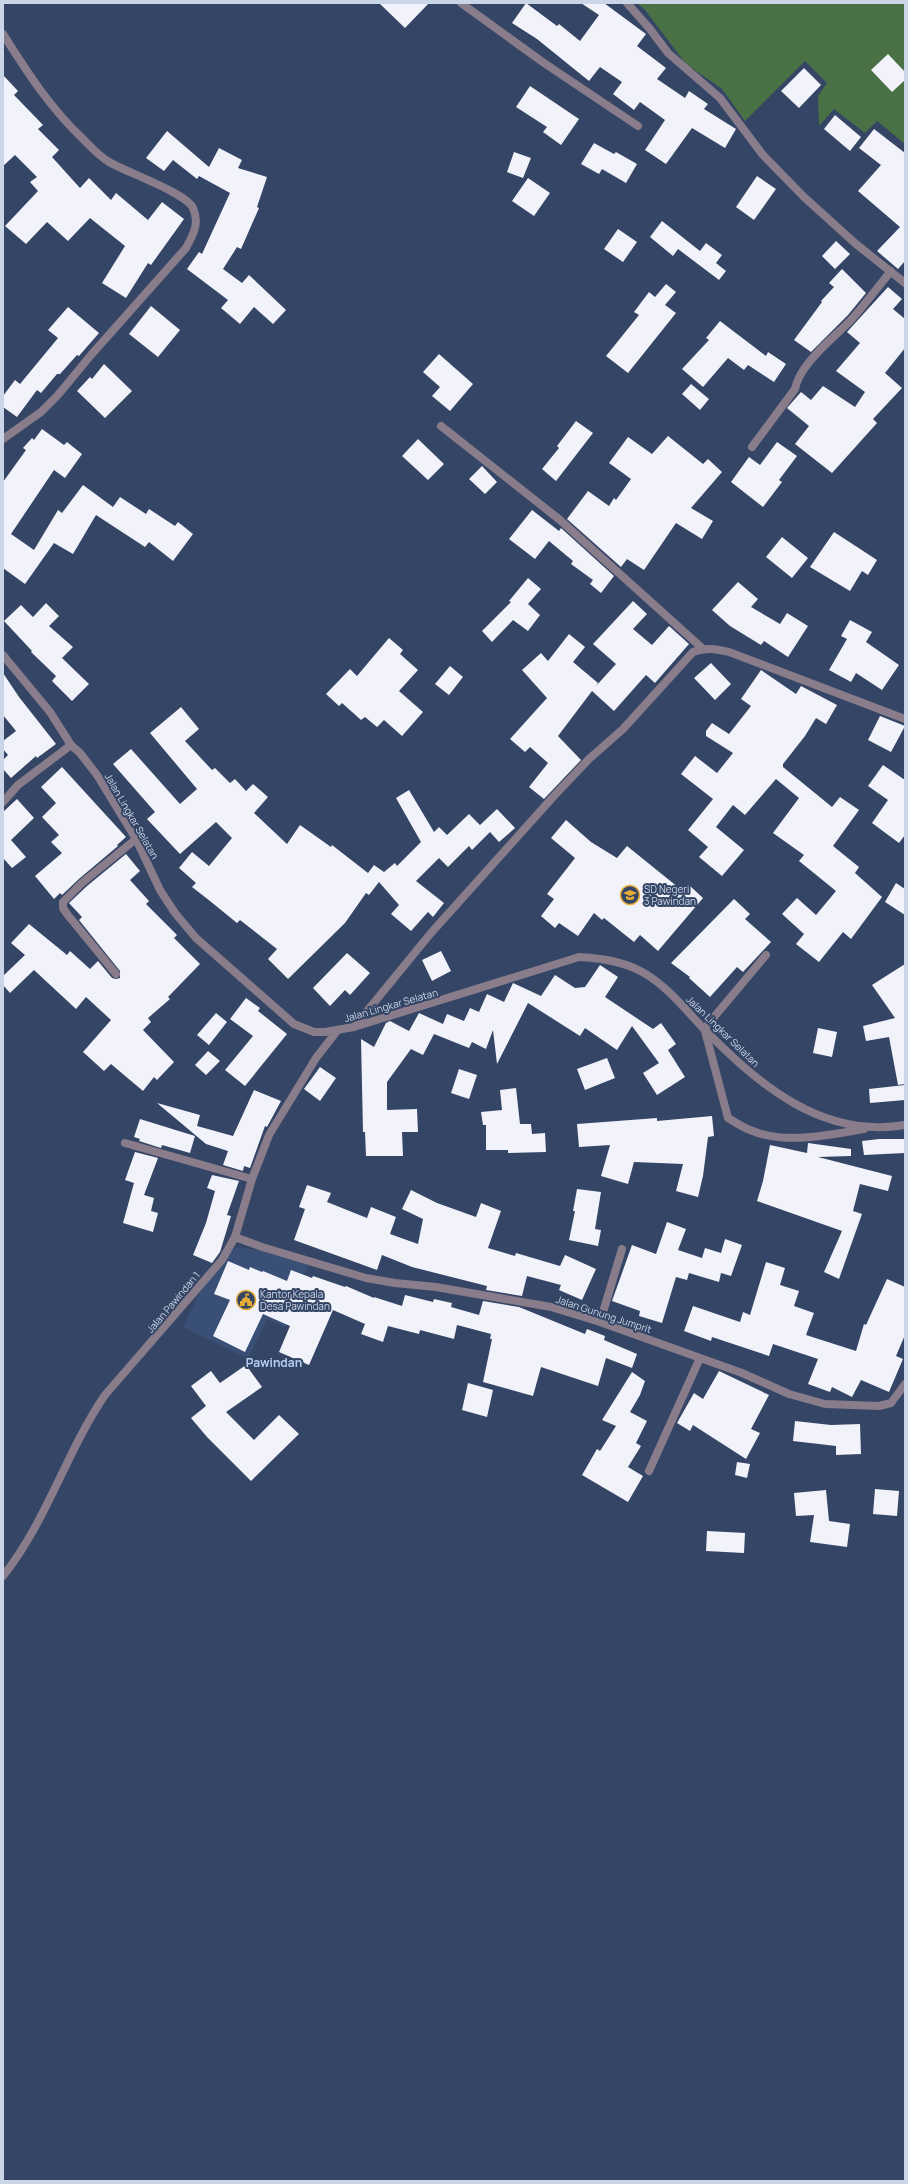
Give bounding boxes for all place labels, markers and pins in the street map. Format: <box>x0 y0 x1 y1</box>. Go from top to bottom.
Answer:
place label: SD Negeri 3 Pawindan <box>644 882 696 908</box>
school or university icon: SD Negeri 3 Pawindan <box>619 884 641 906</box>
place label: Kantor Kepala Desa Pawindan <box>260 1287 330 1313</box>
public building icon: Kantor Kepala Desa Pawindan <box>235 1289 257 1311</box>

